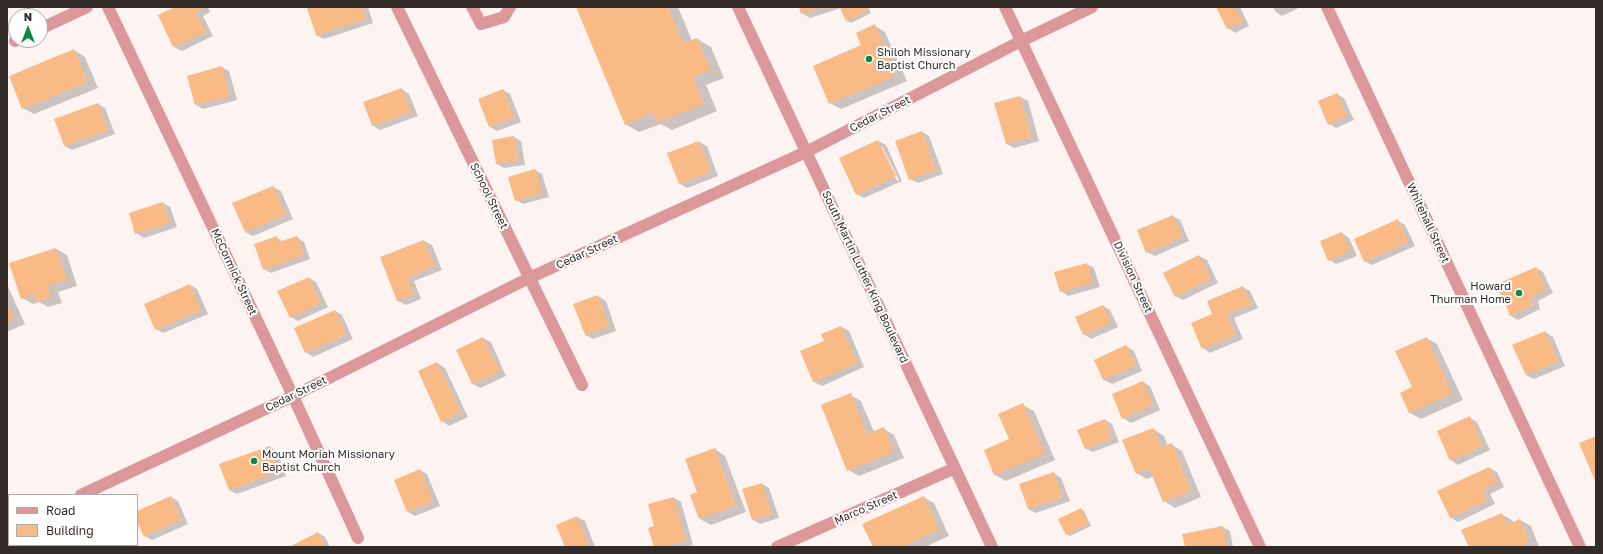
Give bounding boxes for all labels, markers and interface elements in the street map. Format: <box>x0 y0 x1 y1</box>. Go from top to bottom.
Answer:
north arrow <box>8 8 48 48</box>
text: N <box>24 10 32 23</box>
place label: Shiloh Missionary Baptist Church <box>877 46 971 72</box>
marker: Shiloh Missionary Baptist Church <box>864 54 874 64</box>
street label: Cedar Street <box>847 93 913 135</box>
street label: School Street <box>467 161 511 231</box>
street label: Whitehall Street <box>1404 181 1452 265</box>
street label: South Martin Luther King Boulevard <box>819 189 911 365</box>
street label: McCormick Street <box>208 227 260 317</box>
street label: Cedar Street <box>554 232 620 272</box>
street label: Division Street <box>1111 239 1155 315</box>
place label: Howard Thurman Home <box>1430 280 1511 306</box>
marker: Howard Thurman Home <box>1514 288 1524 298</box>
street label: Cedar Street <box>263 374 329 414</box>
place label: Mount Moriah Missionary Baptist Church <box>262 448 395 474</box>
marker: Mount Moriah Missionary Baptist Church <box>249 456 259 466</box>
street label: Marco Street <box>832 488 900 528</box>
legend <box>8 494 138 546</box>
text: Road <box>46 503 75 518</box>
text: Building <box>46 523 94 538</box>

